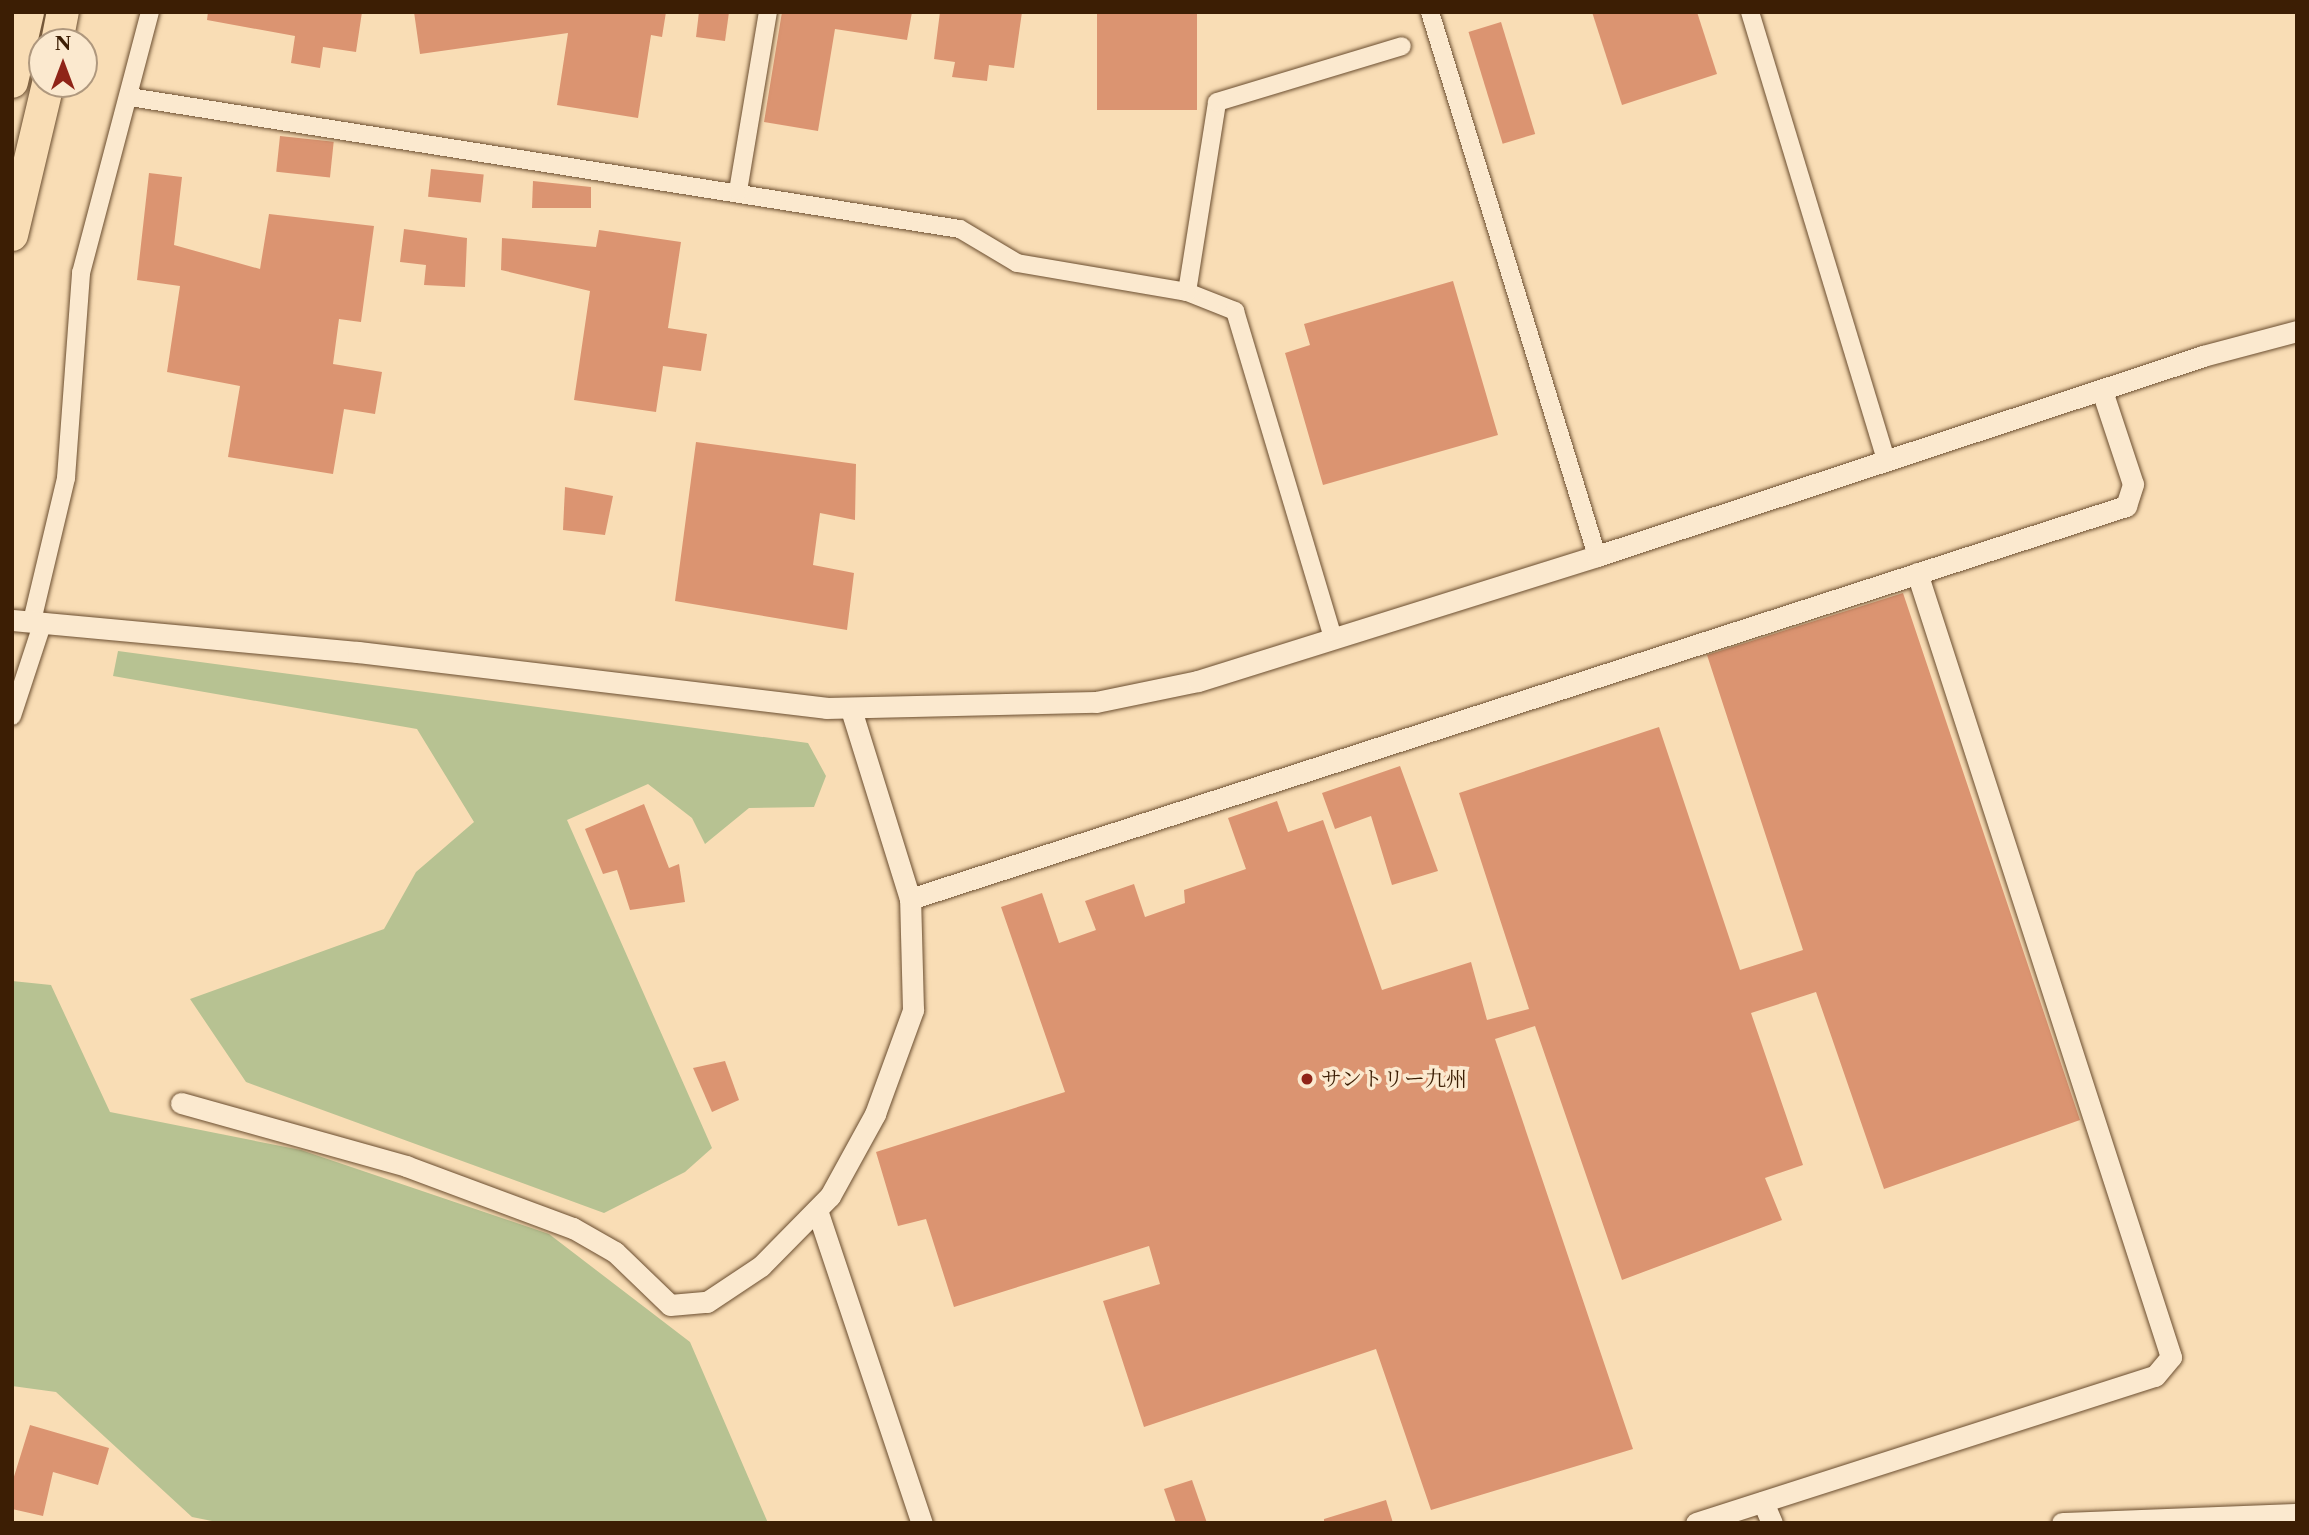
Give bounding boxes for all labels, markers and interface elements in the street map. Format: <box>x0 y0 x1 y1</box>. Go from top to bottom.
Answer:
north arrow <box>28 28 98 98</box>
text: N <box>55 32 71 55</box>
place label: サントリー九州 <box>1321 1066 1468 1092</box>
marker: サントリー九州 <box>1299 1071 1315 1087</box>

